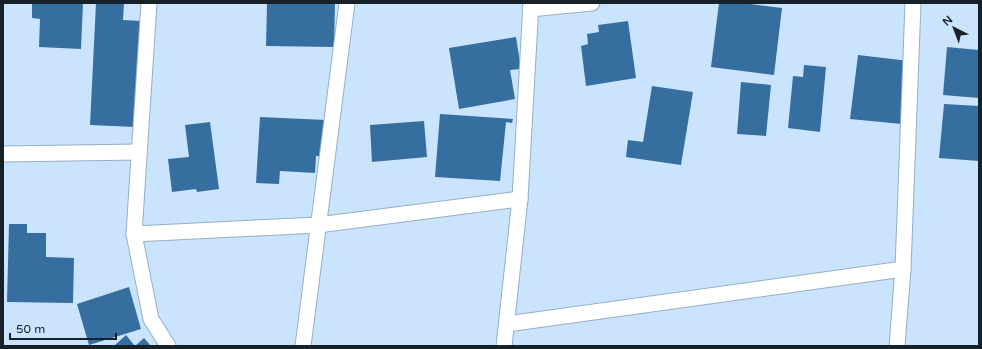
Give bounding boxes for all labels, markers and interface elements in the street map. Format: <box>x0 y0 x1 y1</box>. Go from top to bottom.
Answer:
north arrow <box>934 8 974 48</box>
text: N <box>940 13 955 29</box>
scale bar <box>10 315 116 341</box>
text: 50 m <box>16 322 45 336</box>

